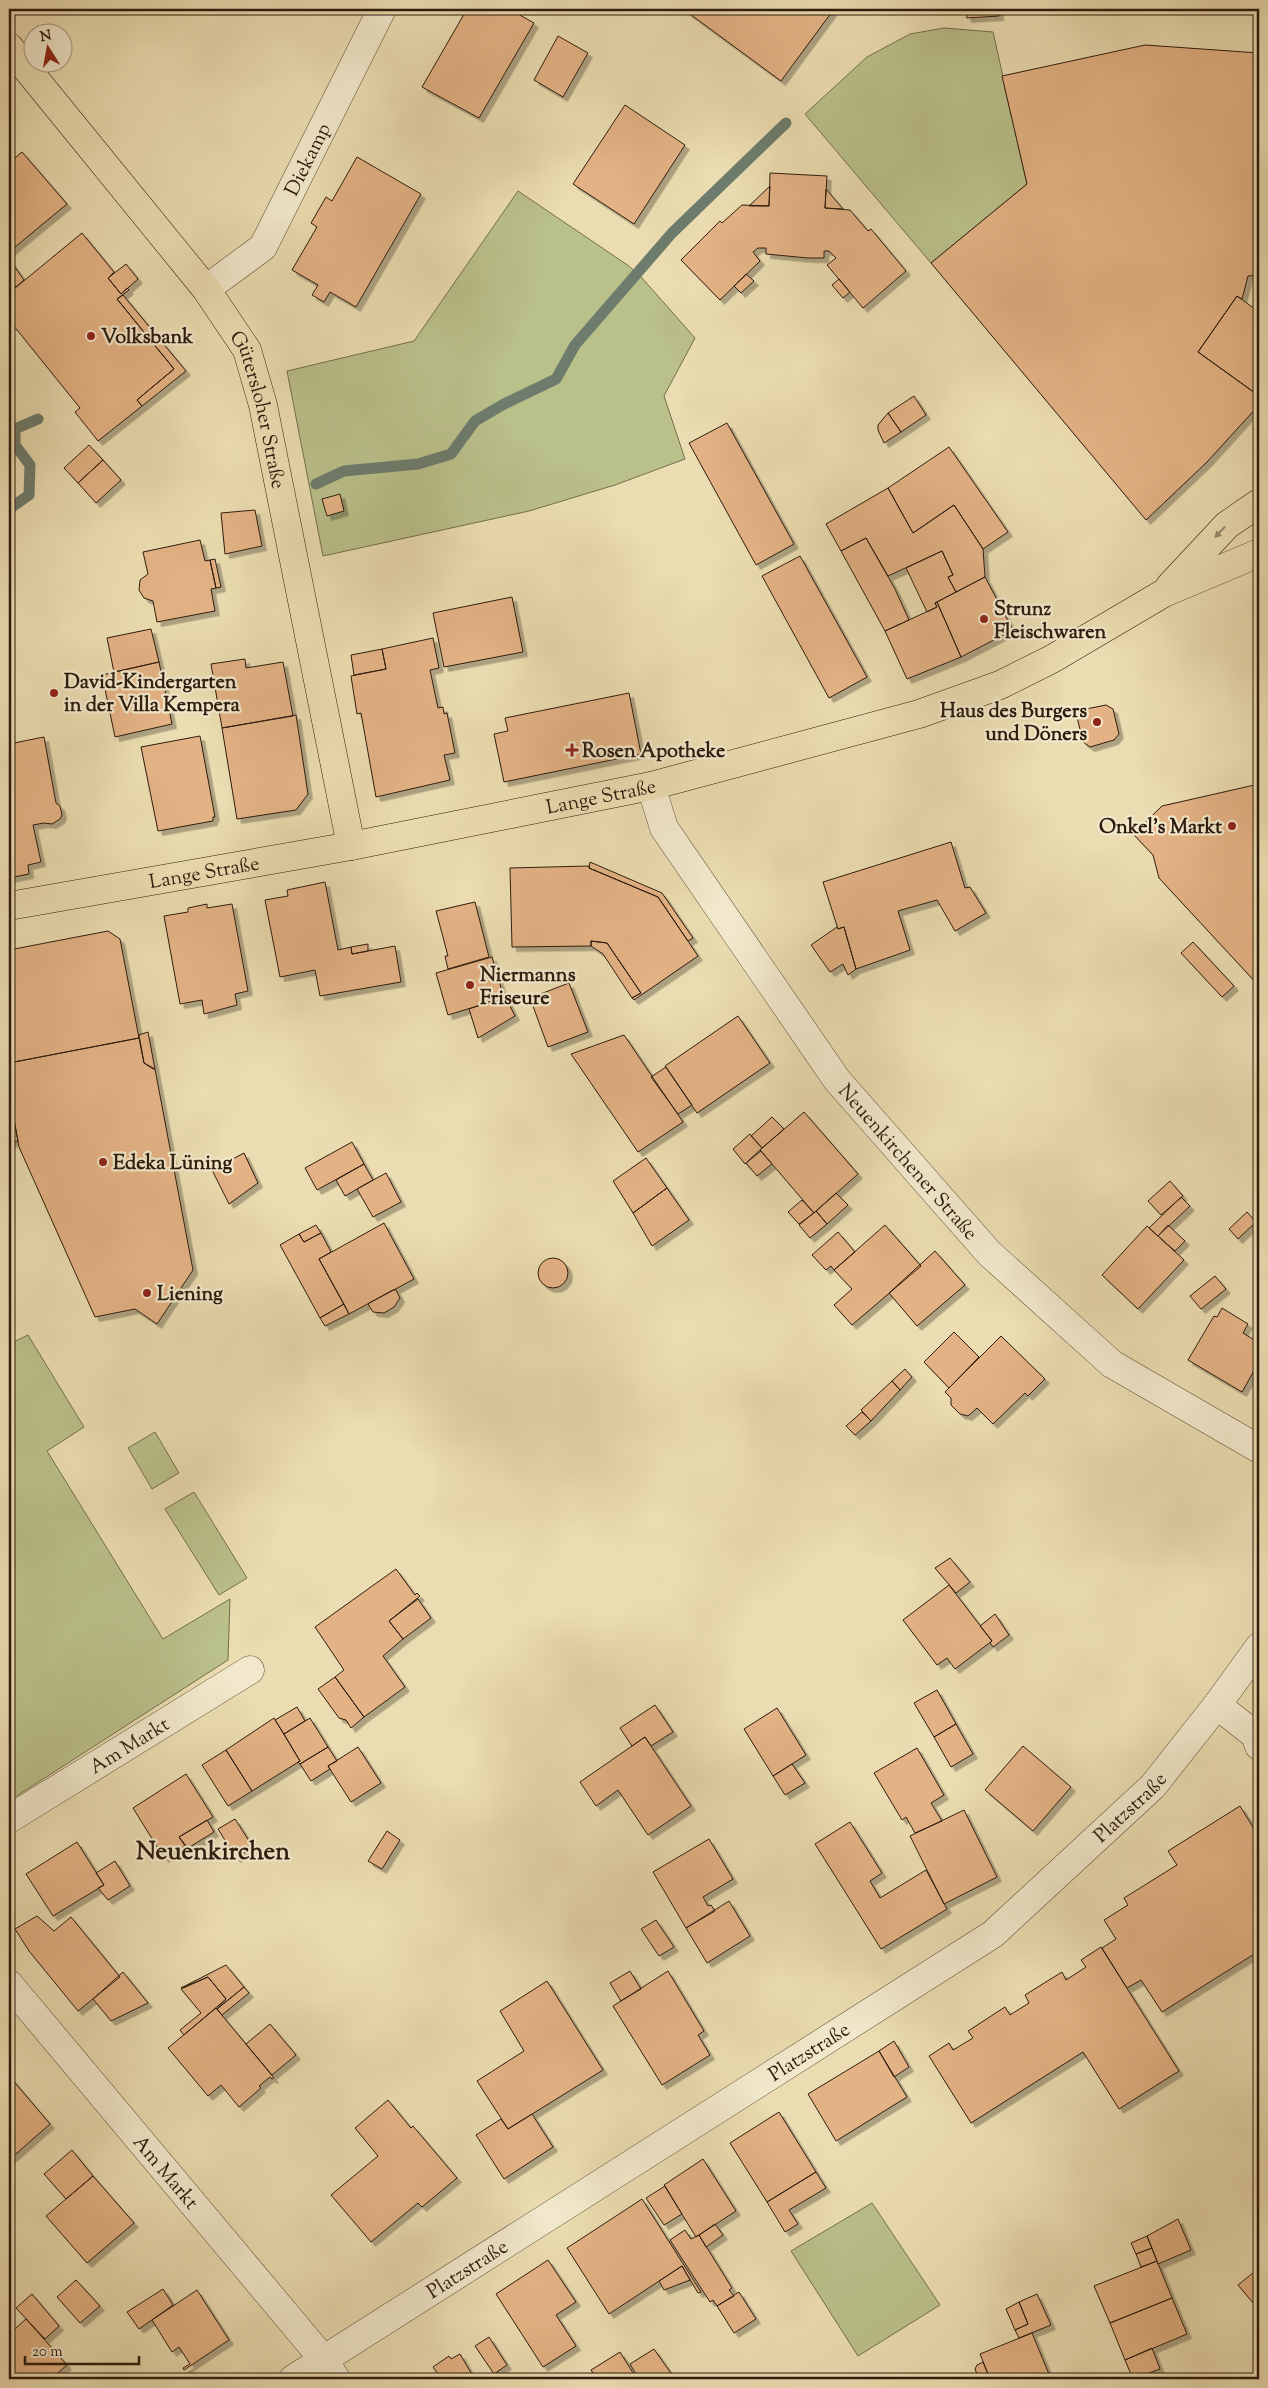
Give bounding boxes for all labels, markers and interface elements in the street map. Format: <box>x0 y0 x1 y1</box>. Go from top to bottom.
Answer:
north arrow <box>22 22 72 72</box>
text: N <box>39 26 53 48</box>
street label: Diekamp <box>279 119 340 202</box>
place label: Volksbank <box>101 324 193 353</box>
street label: Gütersloher Straße <box>221 326 291 492</box>
marker: Volksbank <box>85 330 97 342</box>
one-way arrow <box>1214 526 1226 538</box>
place label: Strunz Fleischwaren <box>994 596 1107 648</box>
marker: Strunz Fleischwaren <box>978 613 990 625</box>
place label: David-Kindergarten in der Villa Kempera <box>64 669 240 721</box>
marker: David-Kindergarten in der Villa Kempera <box>48 687 60 699</box>
place label: Haus des Burgers und Döners <box>940 698 1087 750</box>
marker: Haus des Burgers und Döners <box>1091 716 1103 728</box>
place label: Rosen Apotheke <box>582 738 725 767</box>
marker: Rosen Apotheke <box>566 744 578 756</box>
street label: Lange Straße <box>544 773 659 824</box>
place label: Onkel's Markt <box>1099 814 1222 843</box>
marker: Onkel's Markt <box>1226 820 1238 832</box>
street label: Lange Straße <box>147 850 262 898</box>
place label: Niermanns Friseure <box>480 962 576 1014</box>
marker: Niermanns Friseure <box>464 979 476 991</box>
street label: Neuenkirchener Straße <box>830 1079 983 1248</box>
place label: Edeka Lüning <box>113 1150 232 1179</box>
marker: Edeka Lüning <box>97 1156 109 1168</box>
place label: Liening <box>157 1281 223 1310</box>
marker: Liening <box>141 1287 153 1299</box>
street label: Am Markt <box>85 1711 176 1783</box>
street label: Platzstraße <box>1088 1767 1175 1851</box>
district label: Neuenkirchen <box>136 1835 290 1871</box>
street label: Platzstraße <box>764 2016 856 2090</box>
street label: Am Markt <box>125 2130 204 2217</box>
street label: Platzstraße <box>422 2234 515 2307</box>
scale bar <box>25 2333 139 2365</box>
text: 20 m <box>32 2342 63 2363</box>

